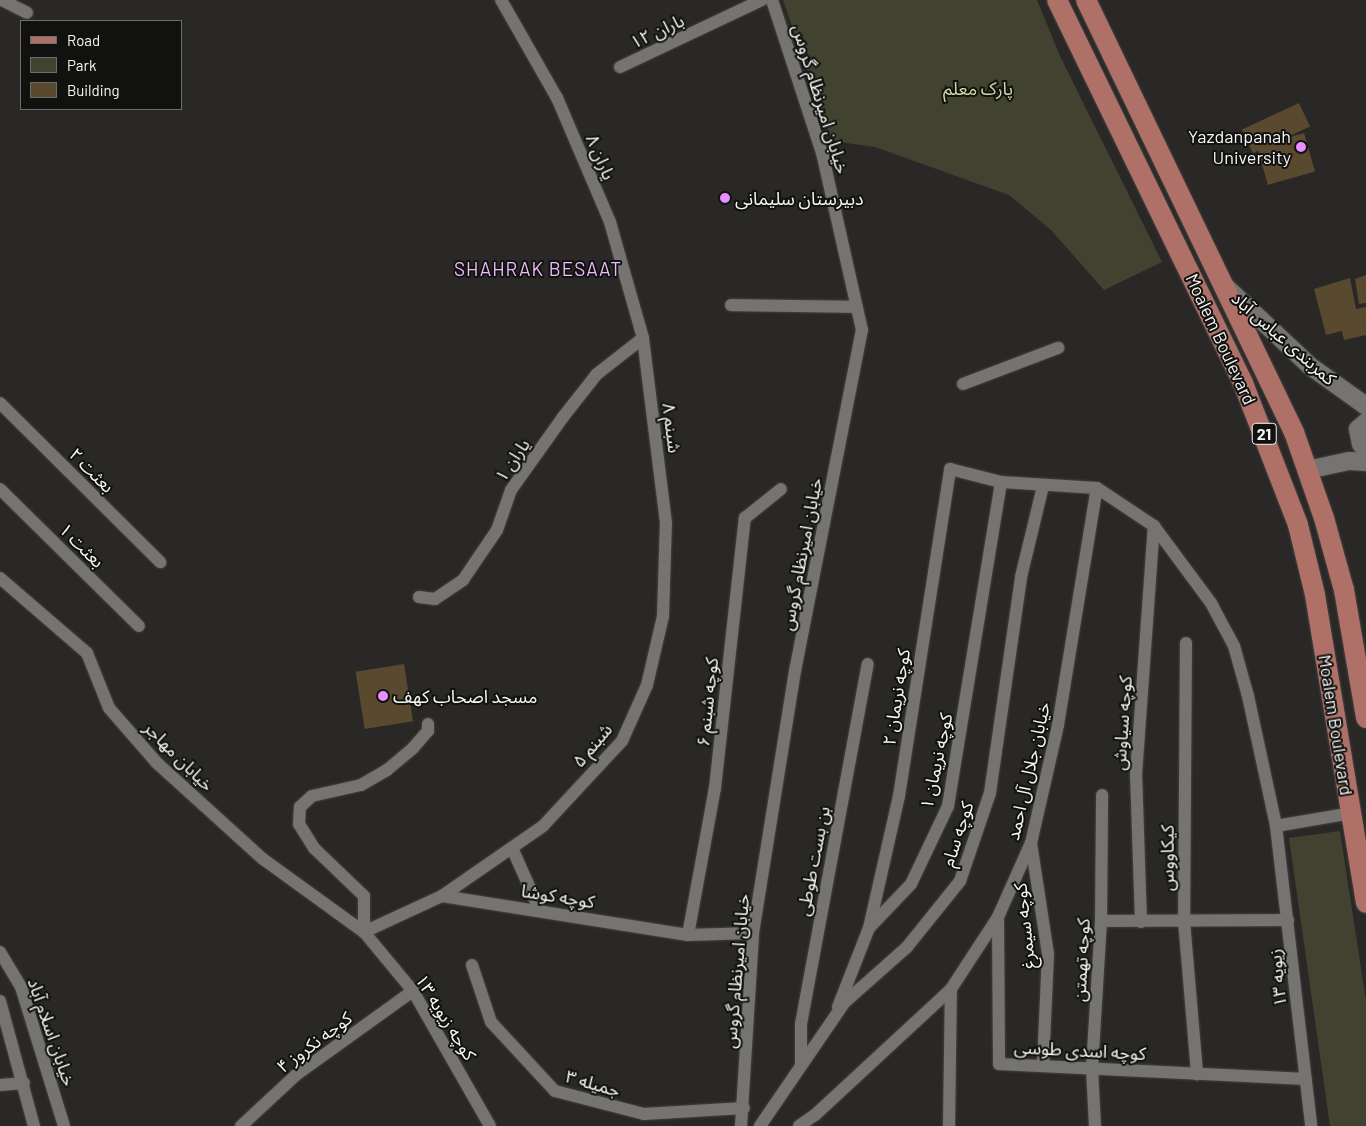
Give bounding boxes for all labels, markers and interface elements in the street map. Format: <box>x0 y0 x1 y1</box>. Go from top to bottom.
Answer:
street label: باران ۱۲ <box>627 9 687 53</box>
legend <box>20 20 182 110</box>
street label: خیابان امیرنظام گروس <box>788 22 854 176</box>
text: Road <box>67 31 100 49</box>
text: Park <box>67 56 96 74</box>
park label: پارک معلم <box>943 77 1013 99</box>
text: Building <box>67 81 120 99</box>
place label: Yazdanpanah University <box>1188 126 1291 168</box>
street label: یاران ۸ <box>582 131 620 183</box>
marker: Yazdanpanah University <box>1295 141 1307 153</box>
place label: دبیرستان سلیمانی <box>735 187 864 209</box>
marker: دبیرستان سلیمانی <box>719 192 731 204</box>
district label: SHAHRAK BESAAT <box>452 258 624 280</box>
street label: Moalem Boulevard <box>1181 270 1261 408</box>
street label: کمربندی عباس آباد <box>1227 287 1341 389</box>
street label: شبنم ۸ <box>658 402 686 454</box>
road number: 21 <box>1252 420 1276 448</box>
street label: یاران ۱ <box>490 434 534 486</box>
street label: بعثت ۲ <box>65 443 119 497</box>
street label: خیابان امیرنظام گروس <box>776 476 826 632</box>
street label: بعثت ۱ <box>55 518 109 572</box>
street label: کوچه نریمان ۲ <box>878 647 914 747</box>
street label: Moalem Boulevard <box>1314 653 1358 797</box>
street label: کوچه شبنم ۶ <box>692 656 722 748</box>
street label: کوچه سیاوش <box>1108 675 1136 771</box>
place label: مسجد اصحاب کهف <box>393 685 537 707</box>
marker: مسجد اصحاب کهف <box>377 690 389 702</box>
street label: خیابان جلال آل احمد <box>1002 700 1054 842</box>
street label: کوچه نریمان ۱ <box>915 711 957 811</box>
street label: خیابان مهاجر <box>140 717 218 795</box>
street label: شبنم ۵ <box>568 719 616 771</box>
street label: کوچه سام <box>936 799 978 869</box>
street label: بن بست طوطی <box>792 804 834 918</box>
street label: کیکاووس <box>1156 825 1178 891</box>
street label: کوچه کوشا <box>520 880 596 912</box>
street label: کوچه سیمرغ <box>1009 882 1039 970</box>
street label: خیابان امیرنظام گروس <box>718 893 754 1049</box>
street label: کوچه تهمتن <box>1068 918 1094 1002</box>
street label: زیویه ۱۳ <box>1263 948 1291 1008</box>
street label: کوچه زیویه ۱۳ <box>411 970 481 1064</box>
street label: خیابان اسلام آباد <box>23 975 81 1089</box>
street label: کوچه نکروز ۴ <box>272 1007 356 1077</box>
street label: کوچه اسدی طوسی <box>1013 1036 1147 1064</box>
street label: جمیله ۳ <box>563 1065 623 1101</box>

